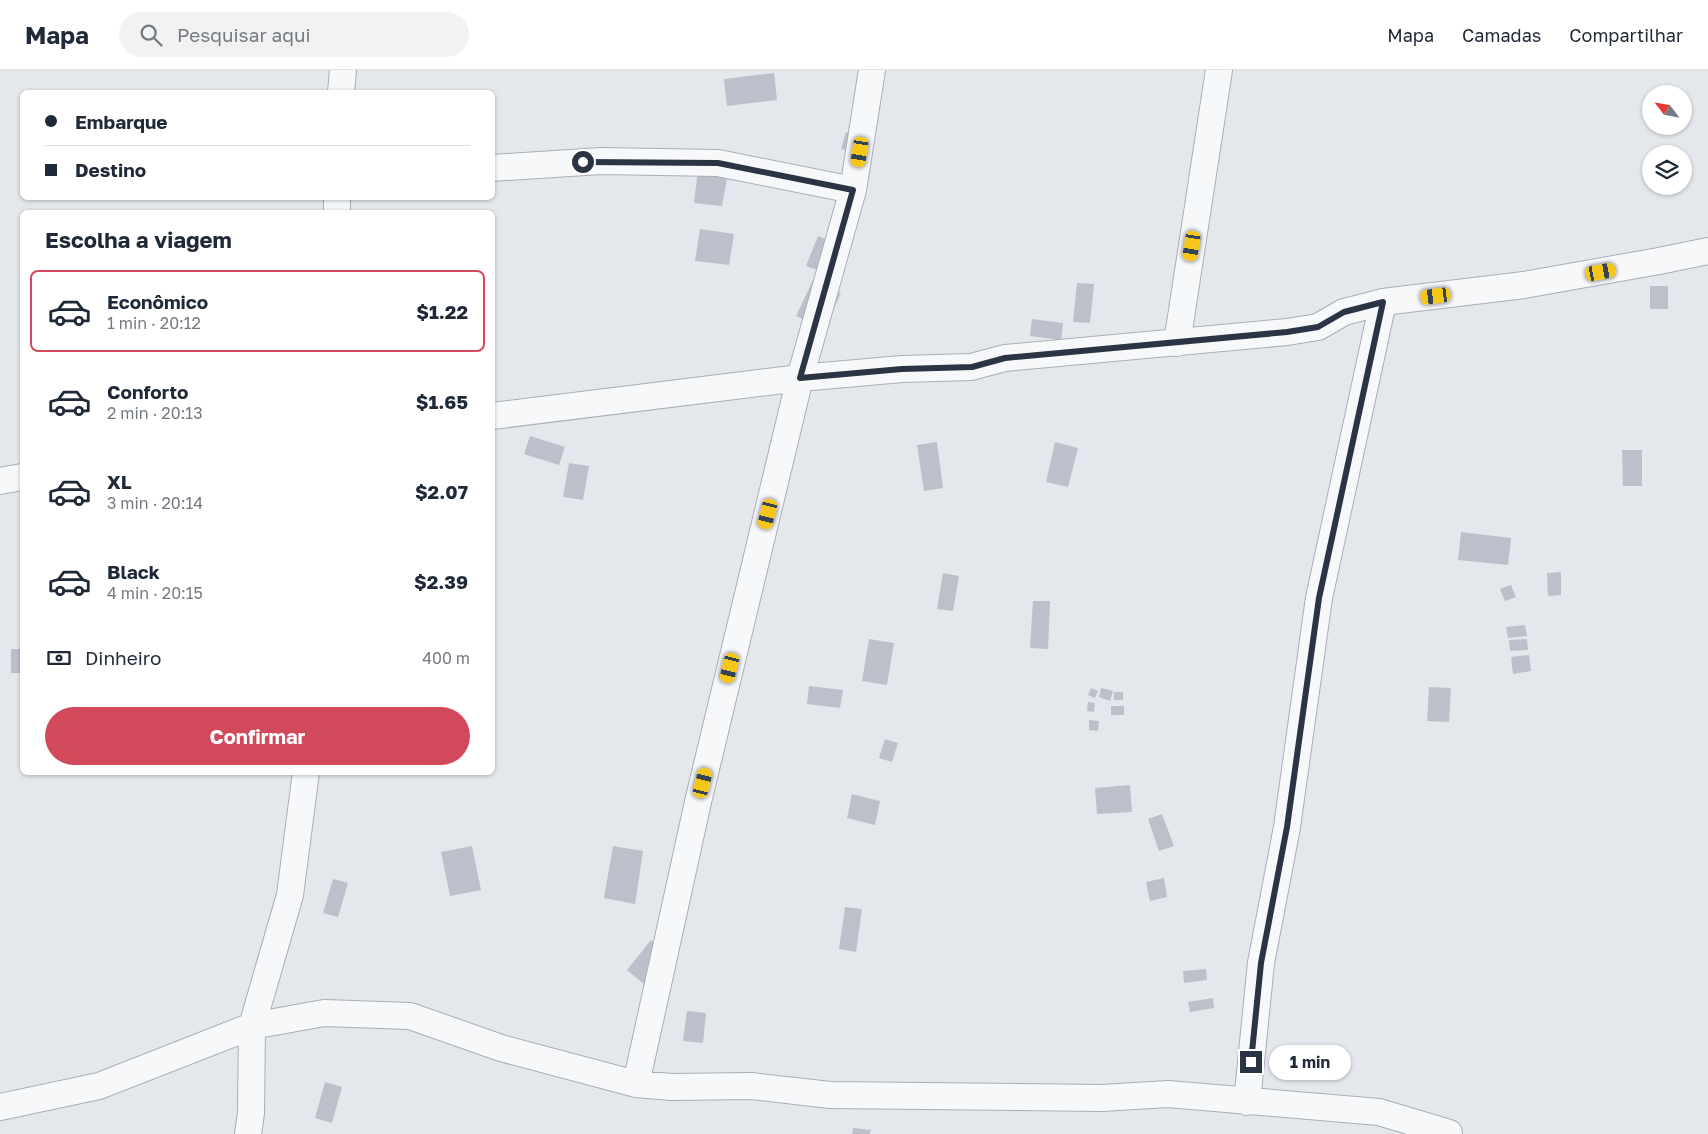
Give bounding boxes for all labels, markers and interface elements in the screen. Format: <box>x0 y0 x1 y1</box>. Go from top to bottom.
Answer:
search box <box>119 12 469 57</box>
text: Mapa <box>25 20 89 49</box>
icon: search <box>137 21 165 49</box>
text: Pesquisar aqui <box>177 23 311 46</box>
text: Mapa <box>1387 24 1434 46</box>
text: Camadas <box>1462 24 1541 46</box>
text: Compartilhar <box>1569 24 1683 46</box>
north arrow <box>1642 85 1692 135</box>
map controls <box>1642 85 1692 195</box>
text: Embarque <box>75 110 168 133</box>
car <box>850 136 869 168</box>
button: layers <box>1642 145 1692 195</box>
route start <box>572 151 594 173</box>
text: Destino <box>75 158 146 181</box>
text: Escolha a viagem <box>45 226 232 253</box>
car <box>1182 230 1201 262</box>
car <box>1584 262 1617 282</box>
car <box>1420 287 1451 305</box>
icon: car <box>47 289 92 334</box>
text: Econômico <box>107 290 208 313</box>
text: $1.22 <box>416 300 468 323</box>
text: 1 min · 20:12 <box>107 313 201 333</box>
icon: car <box>47 379 92 424</box>
text: Conforto <box>107 380 188 403</box>
text: $1.65 <box>416 390 468 413</box>
text: 2 min · 20:13 <box>107 403 203 423</box>
icon: car <box>47 469 92 514</box>
text: XL <box>107 470 132 493</box>
text: $2.07 <box>415 480 468 503</box>
text: 3 min · 20:14 <box>107 493 203 513</box>
car <box>757 498 778 530</box>
icon: car <box>47 559 92 604</box>
text: Black <box>107 560 160 583</box>
text: $2.39 <box>414 570 468 593</box>
text: 4 min · 20:15 <box>107 583 203 603</box>
icon: cash <box>45 644 73 672</box>
text: Dinheiro <box>85 646 162 669</box>
text: 400 m <box>422 648 470 668</box>
car <box>719 652 740 684</box>
button: Confirmar <box>45 707 470 765</box>
car <box>692 767 713 799</box>
callout: 1 min <box>1268 1044 1351 1080</box>
route end <box>1240 1051 1262 1073</box>
text: 1 min <box>1290 1052 1330 1072</box>

